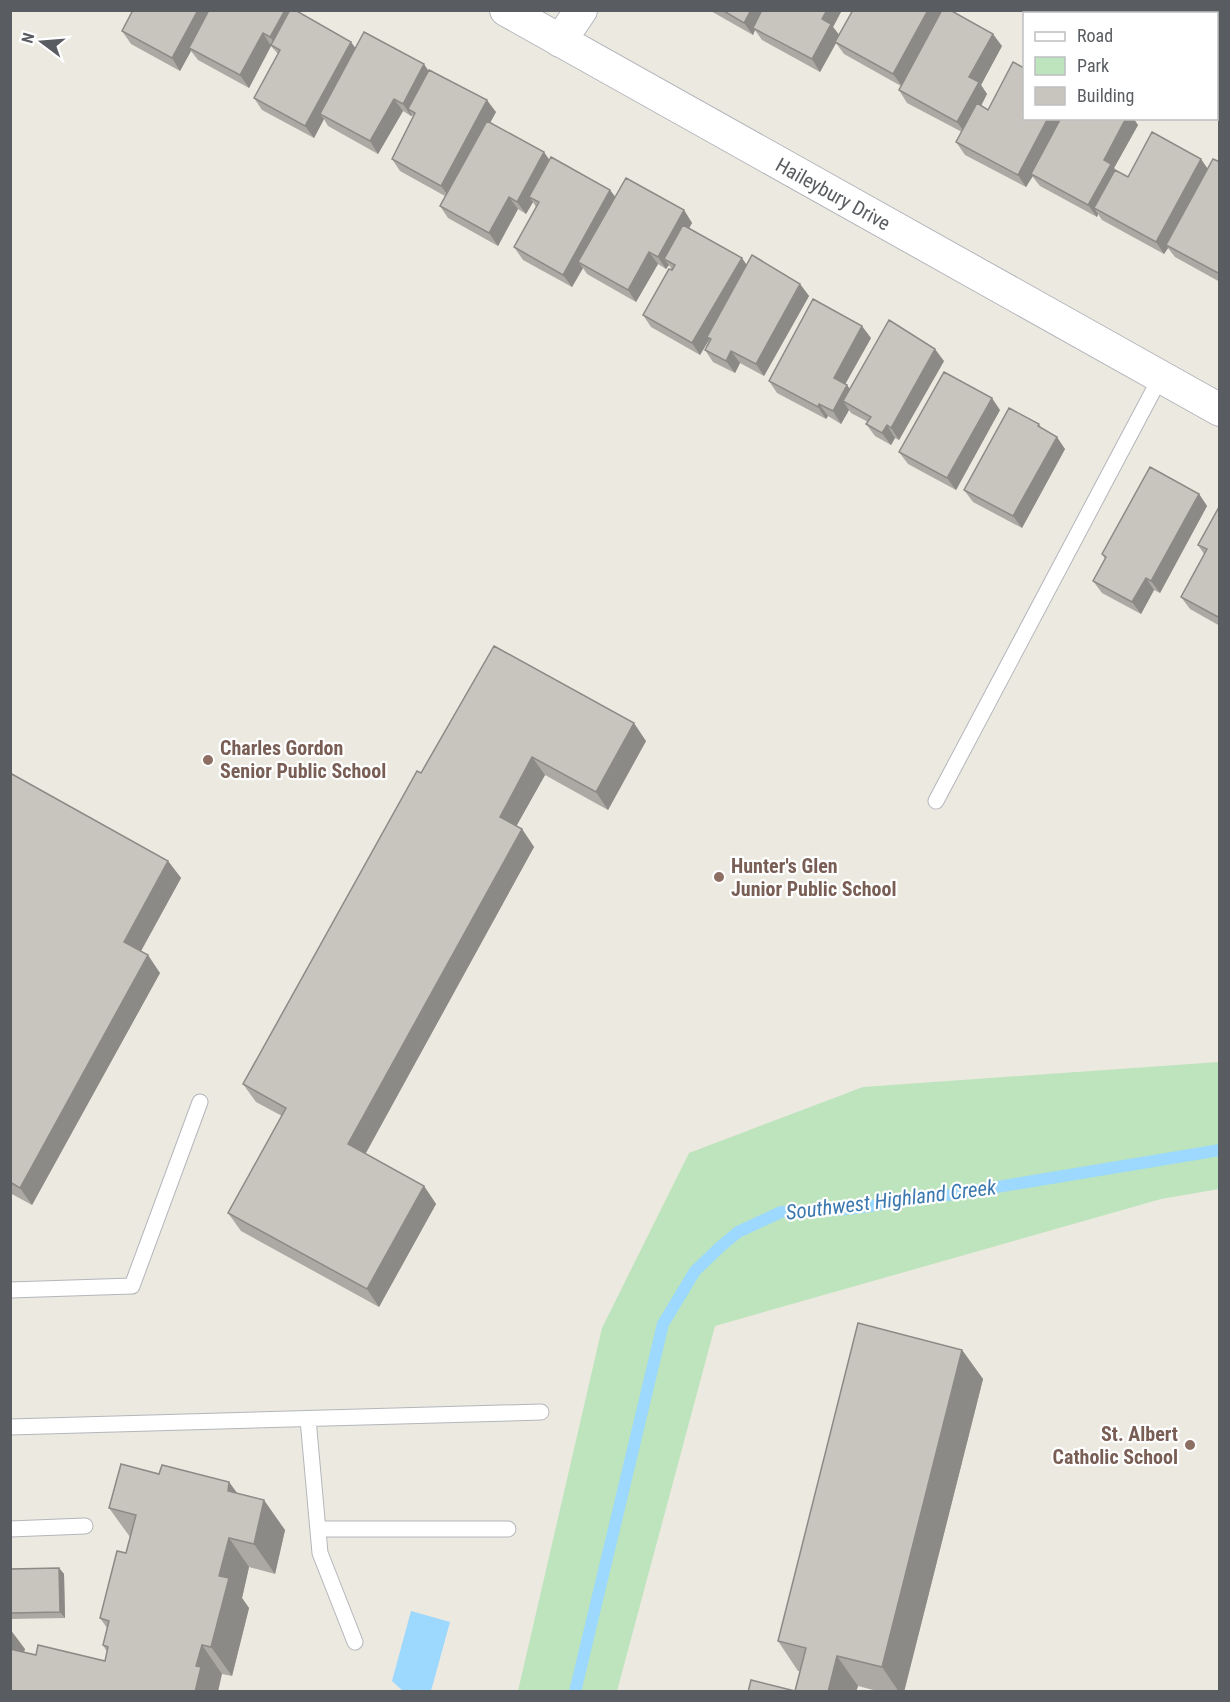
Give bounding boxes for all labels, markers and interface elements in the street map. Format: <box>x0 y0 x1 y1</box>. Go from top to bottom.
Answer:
north arrow <box>12 12 72 72</box>
legend <box>1023 12 1218 120</box>
text: Road <box>1077 25 1113 46</box>
text: N <box>18 31 39 45</box>
text: Park <box>1077 55 1109 76</box>
text: Building <box>1077 85 1134 106</box>
street label: Haileybury Drive <box>771 153 895 235</box>
place label: Charles Gordon Senior Public School <box>220 736 386 783</box>
marker: Charles Gordon Senior Public School <box>201 753 215 767</box>
place label: Hunter's Glen Junior Public School <box>731 854 896 901</box>
marker: Hunter's Glen Junior Public School <box>712 870 726 884</box>
water label: Southwest Highland Creek <box>785 1175 998 1225</box>
place label: St. Albert Catholic School <box>1053 1422 1178 1469</box>
marker: St. Albert Catholic School <box>1183 1438 1197 1452</box>

